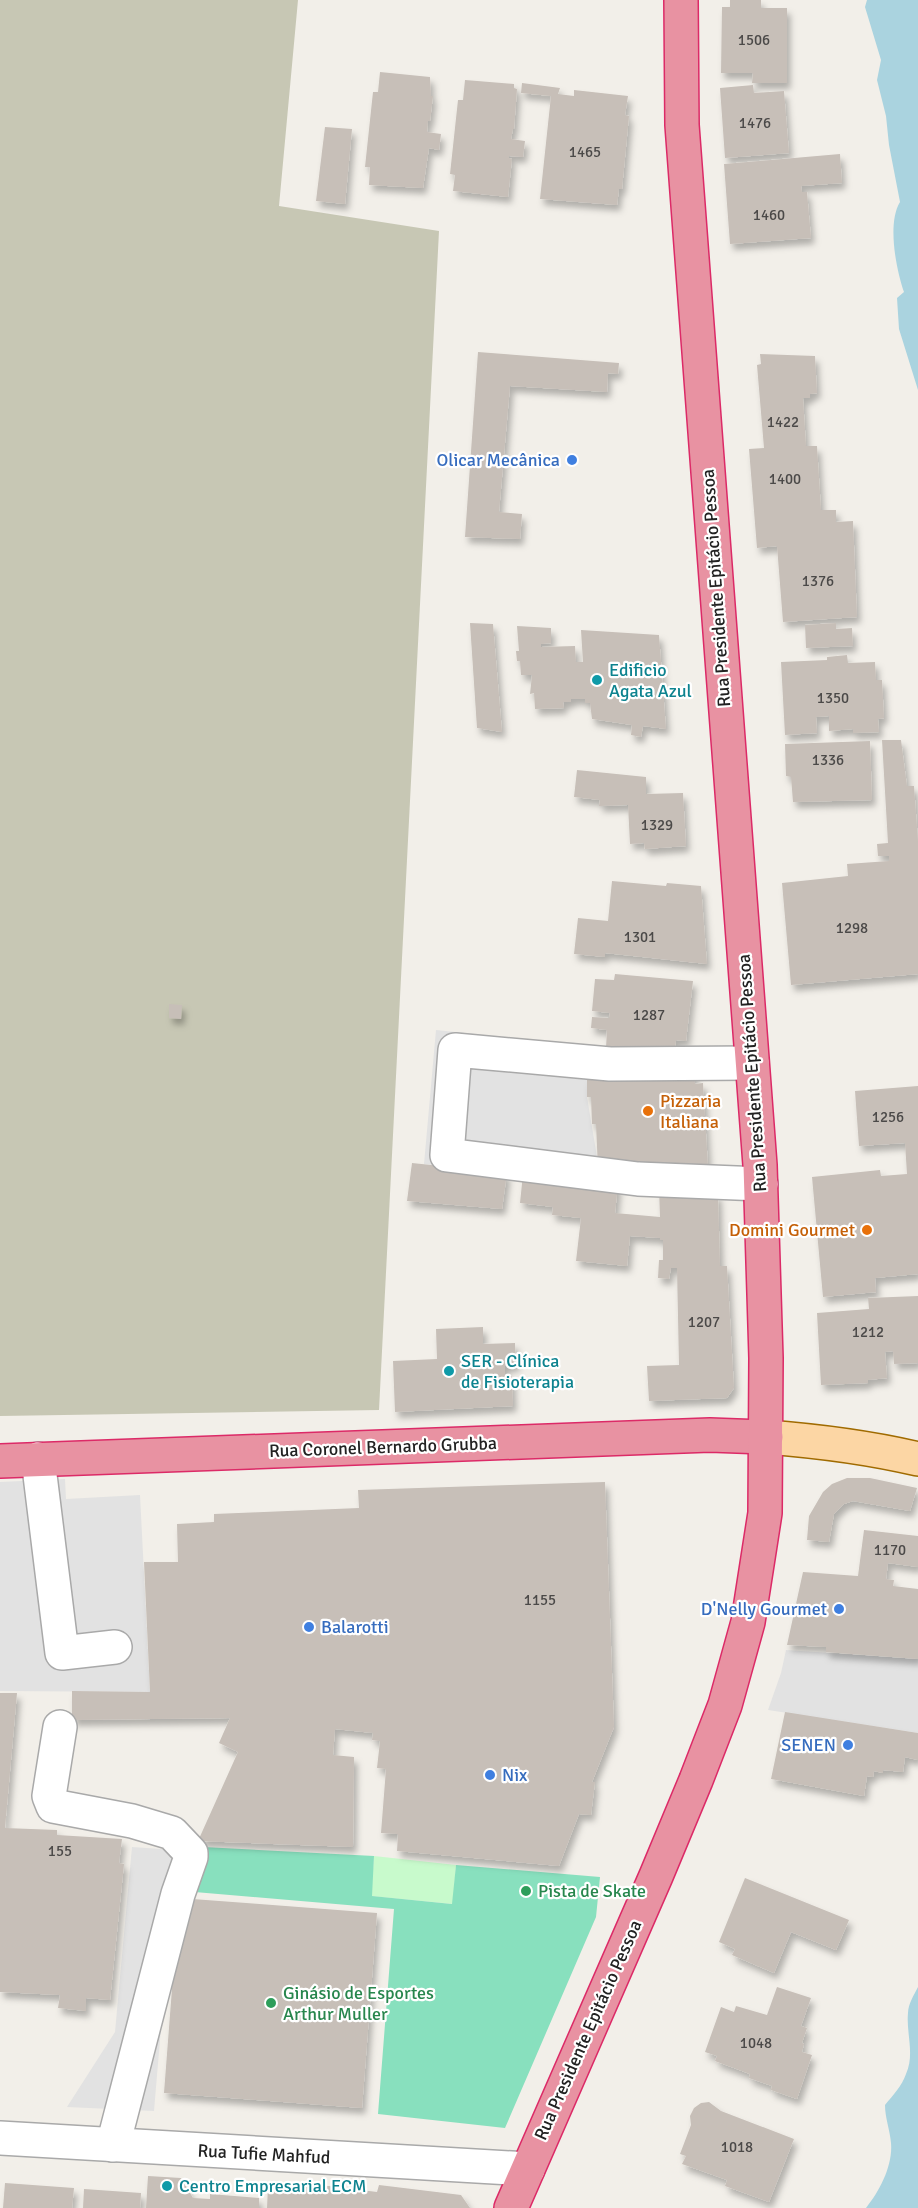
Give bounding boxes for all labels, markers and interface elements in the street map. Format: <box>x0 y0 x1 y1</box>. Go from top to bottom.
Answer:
house number: 1506 <box>738 31 770 49</box>
house number: 1476 <box>739 114 771 132</box>
house number: 1465 <box>569 143 601 161</box>
house number: 1460 <box>753 206 785 224</box>
house number: 1422 <box>767 413 799 431</box>
place label: Olicar Mecânica <box>436 449 560 471</box>
marker: Olicar Mecânica <box>565 453 579 467</box>
street label: Rua Presidente Epitácio Pessoa <box>697 468 735 708</box>
house number: 1400 <box>769 470 801 488</box>
house number: 1376 <box>802 572 834 590</box>
place label: Edificio Agata Azul <box>609 659 692 702</box>
marker: Edificio Agata Azul <box>590 673 604 687</box>
house number: 1350 <box>817 689 849 707</box>
house number: 1336 <box>812 751 844 769</box>
house number: 1329 <box>641 816 673 834</box>
house number: 1298 <box>836 919 868 937</box>
house number: 1301 <box>624 928 656 946</box>
street label: Rua Presidente Epitácio Pessoa <box>733 953 771 1193</box>
house number: 1287 <box>633 1006 665 1024</box>
place label: Pizzaria Italiana <box>660 1090 721 1133</box>
marker: Pizzaria Italiana <box>641 1104 655 1118</box>
house number: 1256 <box>872 1108 904 1126</box>
place label: Domini Gourmet <box>729 1219 855 1241</box>
marker: Domini Gourmet <box>860 1223 874 1237</box>
house number: 1207 <box>688 1313 720 1331</box>
house number: 1212 <box>852 1323 884 1341</box>
place label: SER - Clínica de Fisioterapia <box>461 1350 574 1393</box>
marker: SER - Clínica de Fisioterapia <box>442 1364 456 1378</box>
street label: Rua Coronel Bernardo Grubba <box>269 1432 497 1462</box>
house number: 1170 <box>874 1541 906 1559</box>
house number: 1155 <box>524 1591 556 1609</box>
place label: D'Nelly Gourmet <box>701 1598 827 1620</box>
marker: D'Nelly Gourmet <box>832 1602 846 1616</box>
place label: Balarotti <box>321 1616 389 1638</box>
marker: Balarotti <box>302 1620 316 1634</box>
place label: SENEN <box>781 1734 836 1756</box>
marker: SENEN <box>841 1738 855 1752</box>
place label: Nix <box>502 1764 528 1786</box>
marker: Nix <box>483 1768 497 1782</box>
house number: 155 <box>48 1842 72 1860</box>
place label: Pista de Skate <box>538 1880 646 1902</box>
marker: Pista de Skate <box>519 1884 533 1898</box>
street label: Rua Presidente Epitácio Pessoa <box>529 1917 647 2143</box>
place label: Ginásio de Esportes Arthur Muller <box>283 1982 434 2025</box>
marker: Ginásio de Esportes Arthur Muller <box>264 1996 278 2010</box>
house number: 1048 <box>740 2034 772 2052</box>
house number: 1018 <box>721 2138 753 2156</box>
street label: Rua Tufie Mahfud <box>197 2140 331 2168</box>
place label: Centro Empresarial ECM <box>179 2175 366 2197</box>
marker: Centro Empresarial ECM <box>160 2179 174 2193</box>

